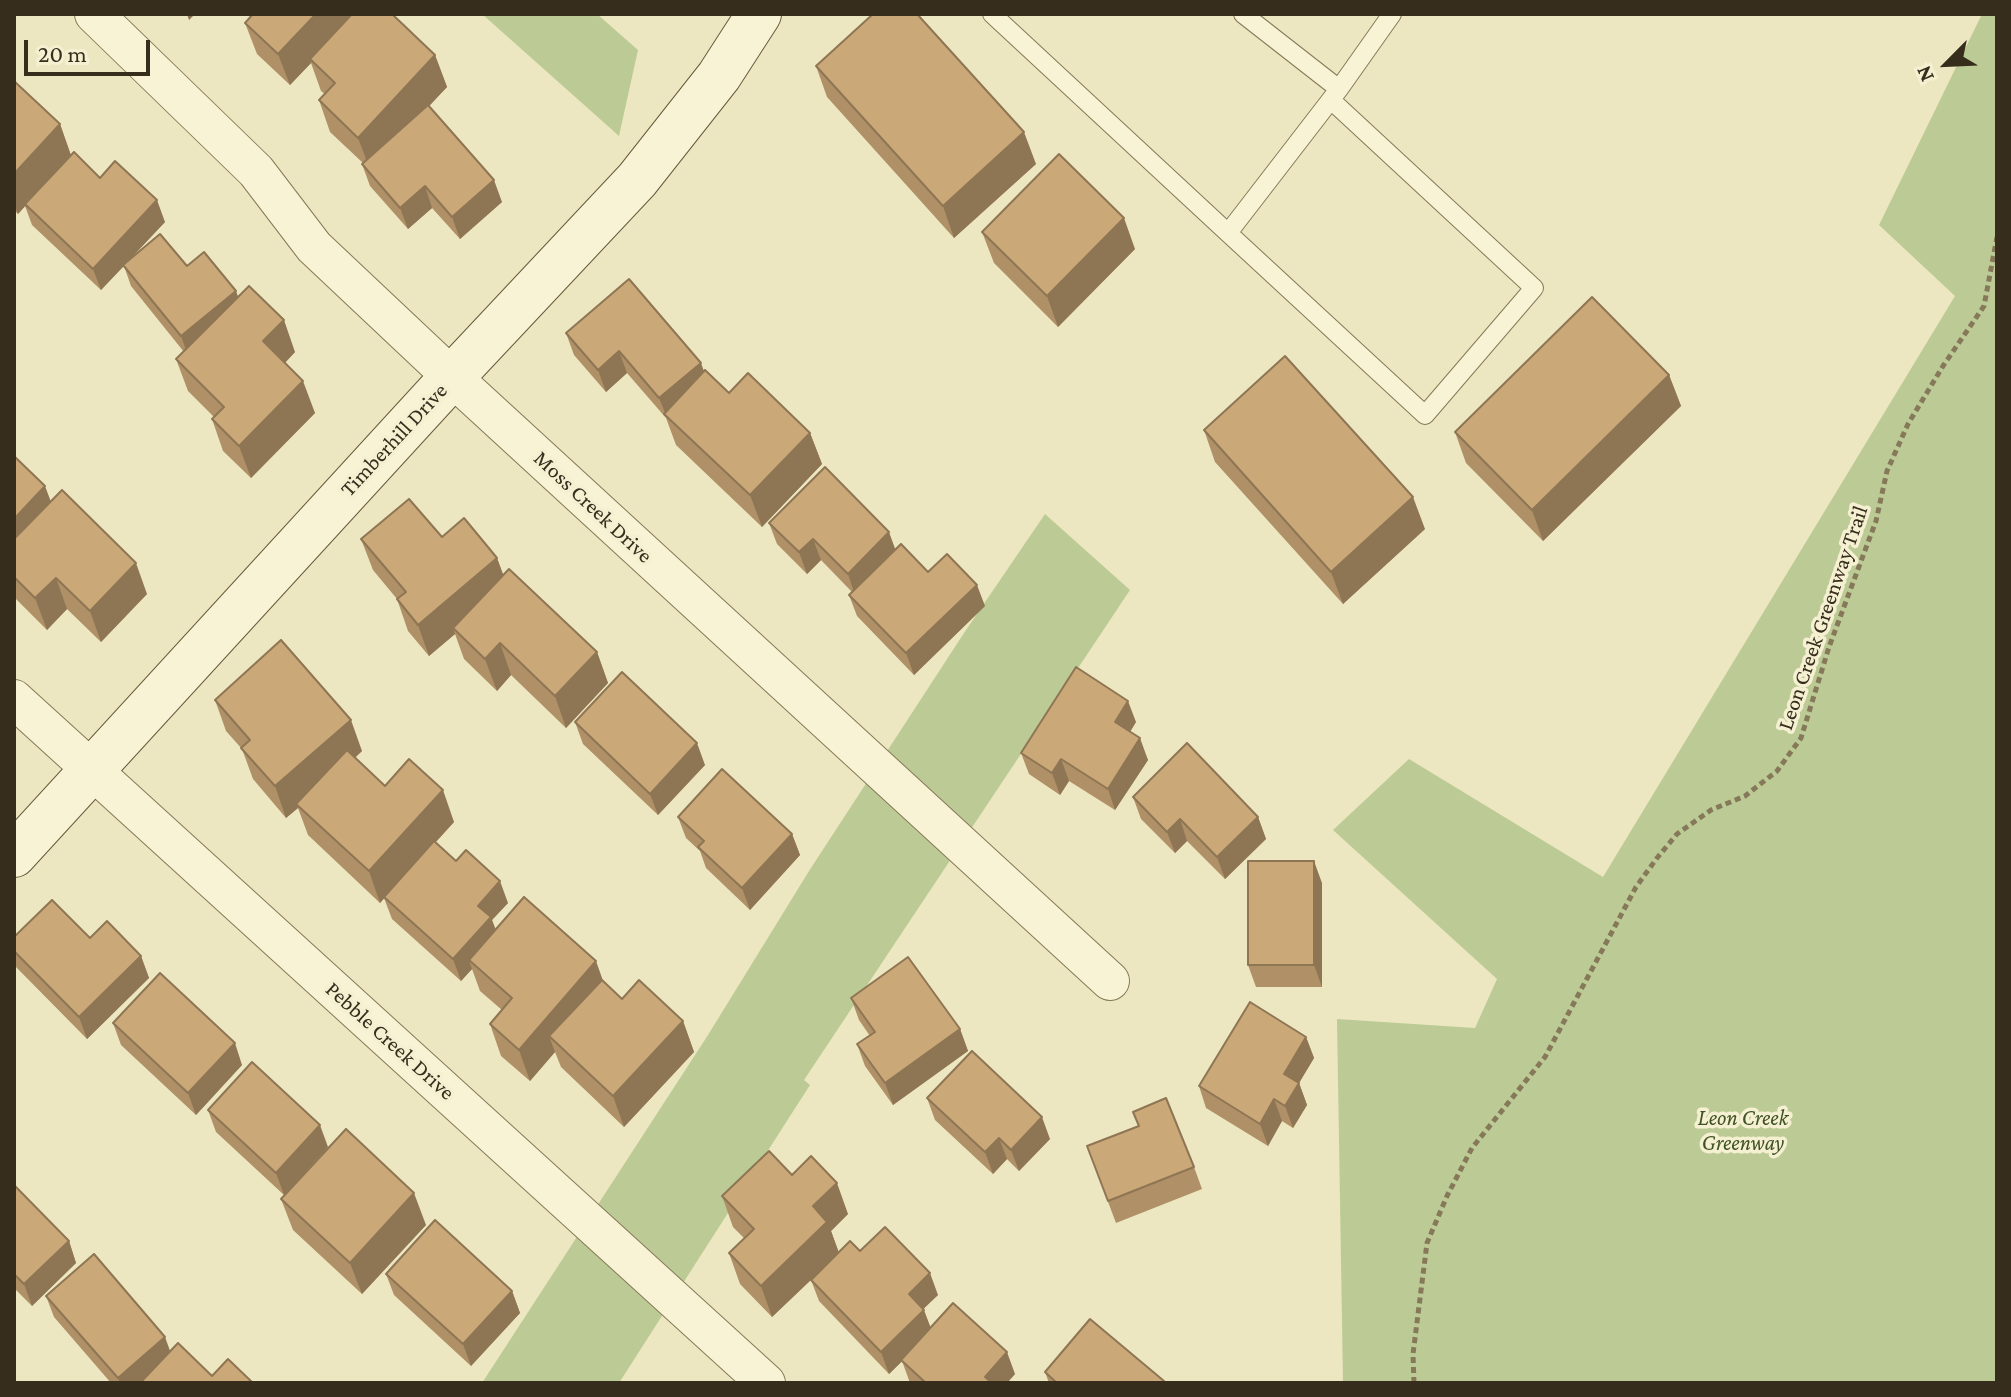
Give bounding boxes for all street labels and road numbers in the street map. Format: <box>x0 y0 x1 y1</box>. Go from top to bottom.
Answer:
street label: Timberhill Drive <box>335 378 453 502</box>
street label: Moss Creek Drive <box>528 445 658 569</box>
street label: Leon Creek Greenway Trail <box>1772 502 1874 734</box>
street label: Pebble Creek Drive <box>320 976 460 1106</box>

